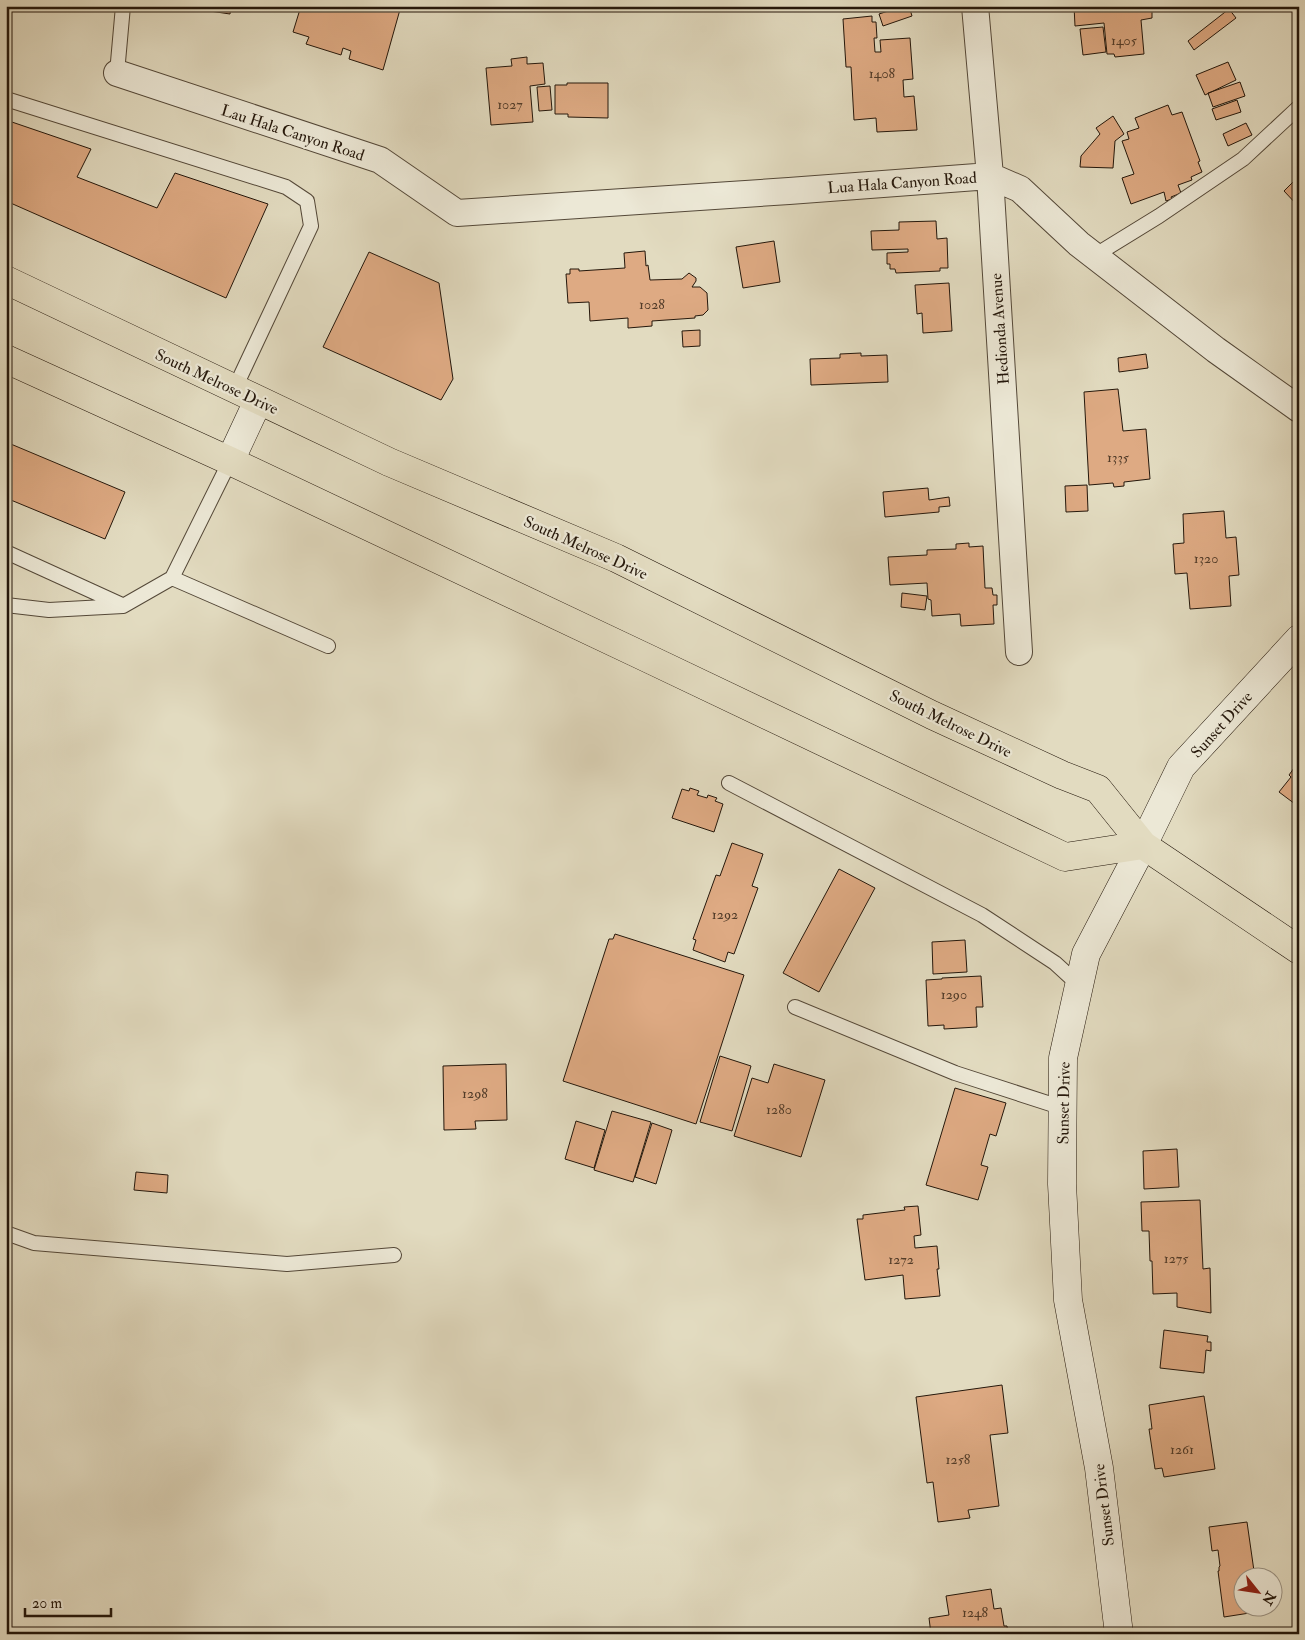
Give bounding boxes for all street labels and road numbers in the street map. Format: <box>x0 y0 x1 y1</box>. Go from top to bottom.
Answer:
street label: Lau Hala Canyon Road <box>218 100 367 166</box>
street label: Lua Hala Canyon Road <box>827 168 977 198</box>
street label: Hedionda Avenue <box>986 272 1014 385</box>
street label: South Melrose Drive <box>152 345 282 419</box>
street label: South Melrose Drive <box>521 512 651 584</box>
street label: South Melrose Drive <box>886 686 1015 762</box>
street label: Sunset Drive <box>1187 687 1257 762</box>
street label: Sunset Drive <box>1053 1061 1075 1145</box>
street label: Sunset Drive <box>1089 1462 1119 1547</box>

